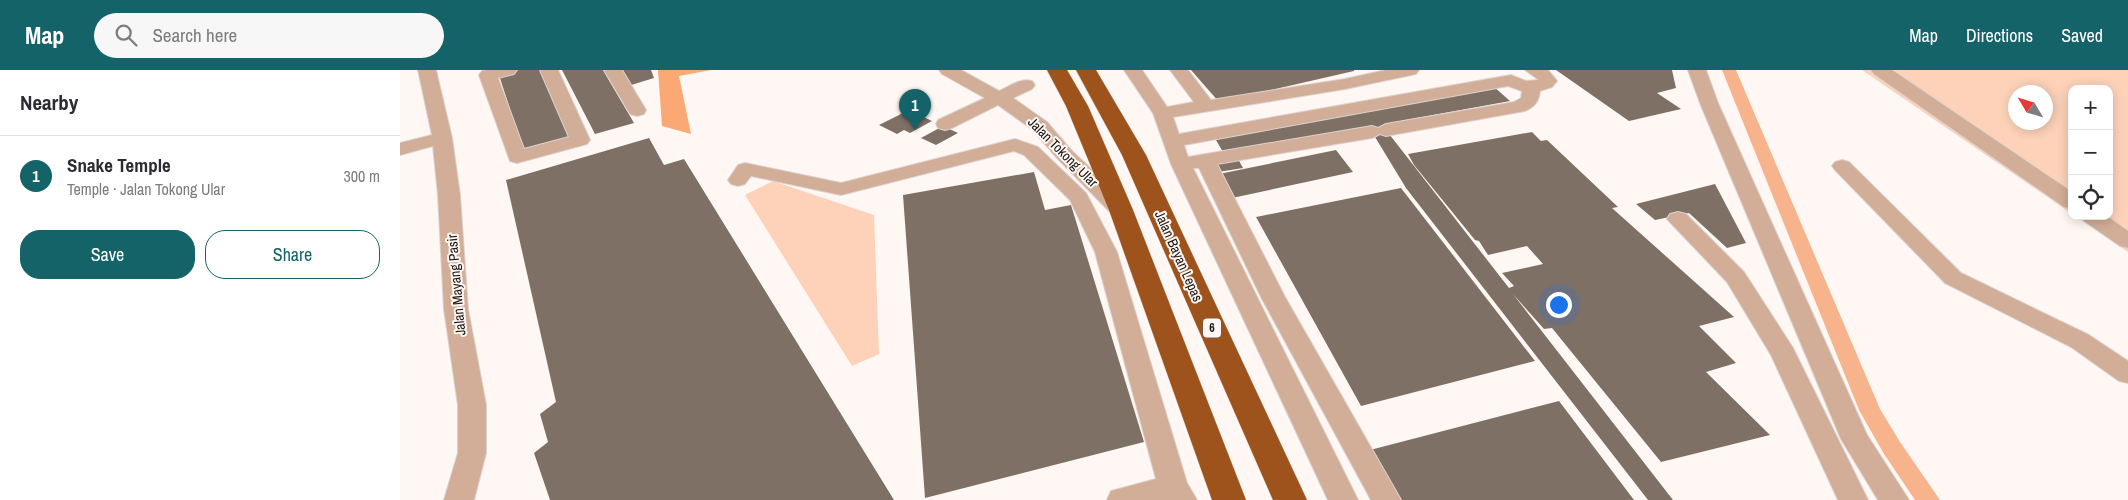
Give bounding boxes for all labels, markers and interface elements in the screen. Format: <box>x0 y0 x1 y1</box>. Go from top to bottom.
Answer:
search box <box>94 13 444 58</box>
text: Map <box>25 19 64 51</box>
icon: search <box>112 21 140 49</box>
text: Search here <box>152 22 237 48</box>
text: Map <box>1909 23 1938 48</box>
text: Directions <box>1966 23 2033 48</box>
text: Saved <box>2061 23 2103 48</box>
north arrow <box>2008 85 2053 130</box>
map controls <box>2068 85 2113 220</box>
button: + <box>2068 85 2113 130</box>
text: Nearby <box>20 88 78 117</box>
pin: 1 <box>899 89 931 130</box>
street label: Jalan Tokong Ular <box>1024 113 1102 191</box>
button: − <box>2068 130 2113 175</box>
text: Snake Temple <box>67 152 171 178</box>
text: 1 <box>32 165 40 187</box>
text: 300 m <box>344 165 380 187</box>
button: locate <box>2068 175 2113 220</box>
text: Temple · Jalan Tokong Ular <box>67 178 225 200</box>
street label: Jalan Bayan Lepas <box>1151 208 1207 304</box>
button: Save <box>20 230 195 279</box>
button: Share <box>205 230 380 279</box>
street label: Jalan Mayang Pasir <box>443 234 469 336</box>
your location <box>1546 292 1572 318</box>
road number: 6 <box>1203 318 1221 338</box>

